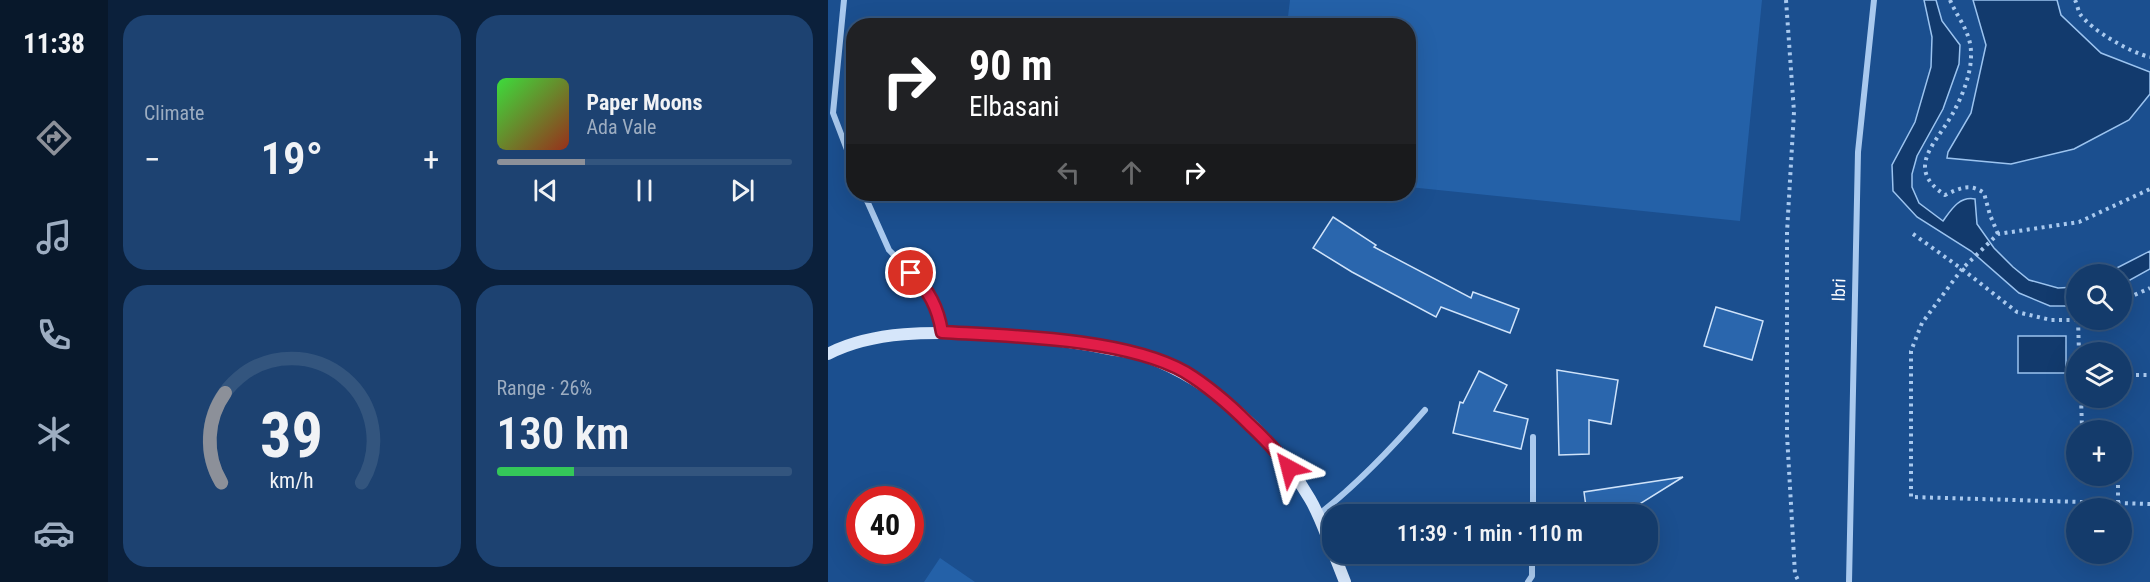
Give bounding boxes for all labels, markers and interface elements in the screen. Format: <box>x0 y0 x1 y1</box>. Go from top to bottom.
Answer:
text: 11:38 <box>23 28 85 60</box>
text: 90 m <box>969 41 1052 90</box>
icon: right <box>870 42 948 120</box>
text: Paper Moons <box>587 90 702 115</box>
text: Elbasani <box>969 91 1059 123</box>
text: Climate <box>144 101 204 125</box>
text: Ada Vale <box>587 115 656 139</box>
icon: directions <box>33 117 75 159</box>
text: 19° <box>260 132 323 185</box>
text: − <box>144 140 161 179</box>
text: + <box>423 140 439 179</box>
icon: left <box>1052 156 1085 189</box>
icon: ahead <box>1115 156 1148 189</box>
icon: right <box>1178 156 1211 189</box>
icon: previous <box>529 174 562 207</box>
icon: pause <box>628 174 661 207</box>
icon: next <box>726 174 759 207</box>
icon: music <box>33 216 75 258</box>
pin <box>885 247 936 298</box>
icon: arrive <box>894 256 927 289</box>
map controls <box>2066 264 2132 564</box>
button: search <box>2066 264 2132 330</box>
street label: Ibri <box>1828 278 1849 302</box>
icon: phone <box>33 314 75 356</box>
button: layers <box>2066 342 2132 408</box>
text: Range · 26% <box>497 376 592 400</box>
text: 39 <box>260 399 323 472</box>
text: 130 km <box>497 407 630 460</box>
icon: climate <box>33 413 75 455</box>
button: + <box>2066 420 2132 486</box>
position arrow <box>1257 436 1321 500</box>
text: km/h <box>270 468 314 493</box>
speed limit sign: 40 <box>846 486 924 564</box>
button: − <box>2066 498 2132 564</box>
icon: car <box>33 512 75 554</box>
text: 11:39 · 1 min · 110 m <box>1397 521 1583 546</box>

